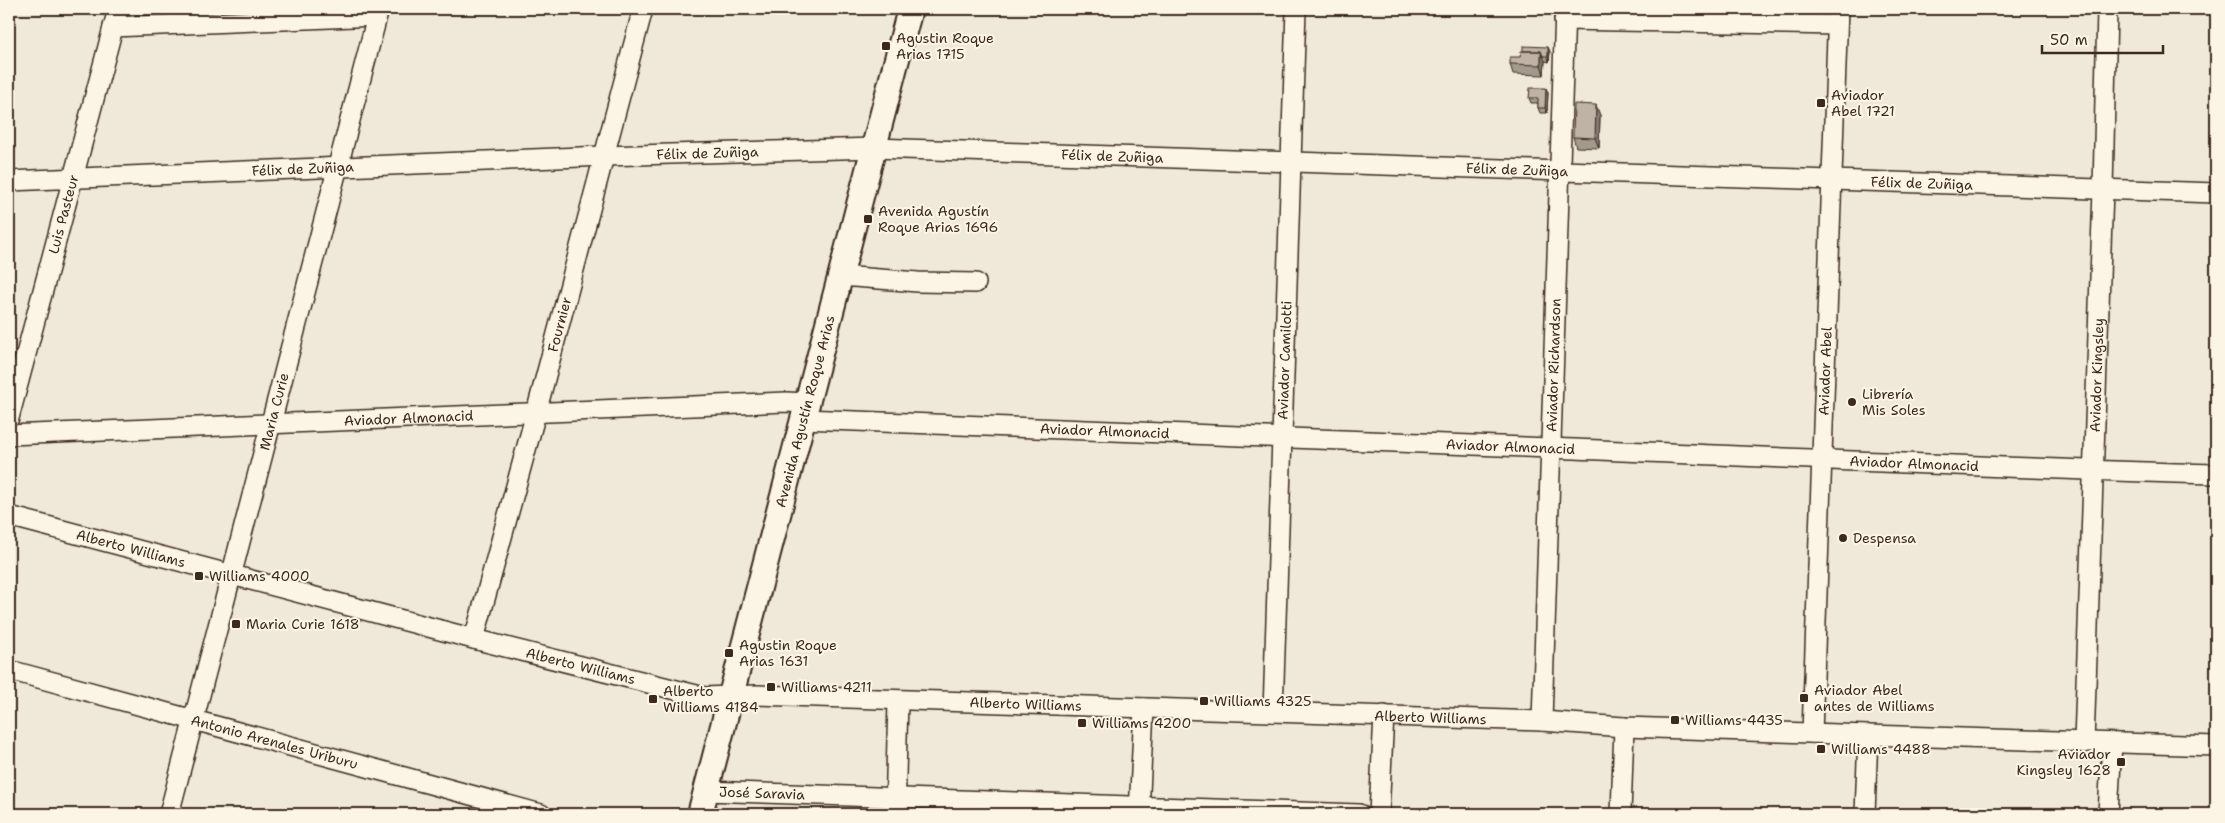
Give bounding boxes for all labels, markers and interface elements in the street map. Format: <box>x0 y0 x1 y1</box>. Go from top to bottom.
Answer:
scale bar <box>2042 22 2164 54</box>
place label: Agustin Roque Arias 1715 <box>896 29 994 63</box>
text: 50 m <box>2050 30 2088 50</box>
marker: Agustin Roque Arias 1715 <box>880 40 892 52</box>
place label: Aviador Abel 1721 <box>1831 86 1895 120</box>
marker: Aviador Abel 1721 <box>1815 97 1827 109</box>
street label: Félix de Zuñiga <box>656 142 759 163</box>
street label: Félix de Zuñiga <box>1061 145 1164 167</box>
street label: Félix de Zuñiga <box>251 158 354 180</box>
street label: Félix de Zuñiga <box>1466 159 1569 180</box>
street label: Luis Pasteur <box>44 172 83 256</box>
street label: Félix de Zuñiga <box>1870 172 1973 194</box>
place label: Avenida Agustín Roque Arias 1696 <box>878 202 998 236</box>
marker: Avenida Agustín Roque Arias 1696 <box>862 213 874 225</box>
street label: Fournier <box>544 295 575 354</box>
street label: Aviador Richardson <box>1542 297 1565 432</box>
street label: Aviador Camilotti <box>1274 300 1295 420</box>
street label: Avenida Agustín Roque Arias <box>771 313 839 510</box>
street label: Aviador Kingsley <box>2086 318 2108 433</box>
street label: Aviador Abel <box>1814 326 1836 416</box>
street label: Maria Curie <box>255 371 293 452</box>
place label: Librería Mis Soles <box>1862 385 1926 419</box>
marker: Librería Mis Soles <box>1846 396 1858 408</box>
street label: Aviador Almonacid <box>344 406 474 430</box>
street label: Aviador Almonacid <box>1040 419 1170 442</box>
street label: Aviador Almonacid <box>1445 435 1576 458</box>
street label: Aviador Almonacid <box>1849 452 1979 475</box>
street label: Alberto Williams <box>74 525 188 571</box>
place label: Despensa <box>1853 529 1916 547</box>
marker: Despensa <box>1837 532 1849 544</box>
place label: Williams 4000 <box>209 567 310 585</box>
marker: Williams 4000 <box>193 570 205 582</box>
place label: Maria Curie 1618 <box>246 615 360 633</box>
marker: Maria Curie 1618 <box>230 618 242 630</box>
place label: Agustin Roque Arias 1631 <box>739 636 837 670</box>
street label: Alberto Williams <box>524 643 637 688</box>
marker: Agustin Roque Arias 1631 <box>723 647 735 659</box>
place label: Williams 4211 <box>781 678 872 696</box>
marker: Williams 4211 <box>765 681 777 693</box>
place label: Aviador Abel antes de Williams <box>1814 681 1935 715</box>
place label: Alberto Williams 4184 <box>663 682 759 716</box>
place label: Williams 4325 <box>1214 692 1312 710</box>
marker: Aviador Abel antes de Williams <box>1798 692 1810 704</box>
marker: Alberto Williams 4184 <box>647 693 659 705</box>
street label: Alberto Williams <box>969 693 1082 715</box>
marker: Williams 4325 <box>1198 695 1210 707</box>
street label: Alberto Williams <box>1374 706 1487 728</box>
street label: Antonio Arenales Uriburu <box>189 711 360 773</box>
place label: Williams 4435 <box>1685 711 1783 729</box>
place label: Williams 4200 <box>1092 714 1191 732</box>
marker: Williams 4435 <box>1669 714 1681 726</box>
marker: Williams 4200 <box>1076 717 1088 729</box>
place label: Williams 4488 <box>1831 740 1931 758</box>
marker: Williams 4488 <box>1815 743 1827 755</box>
place label: Aviador Kingsley 1628 <box>2017 745 2111 779</box>
marker: Aviador Kingsley 1628 <box>2115 756 2127 768</box>
street label: José Saravia <box>719 782 806 803</box>

